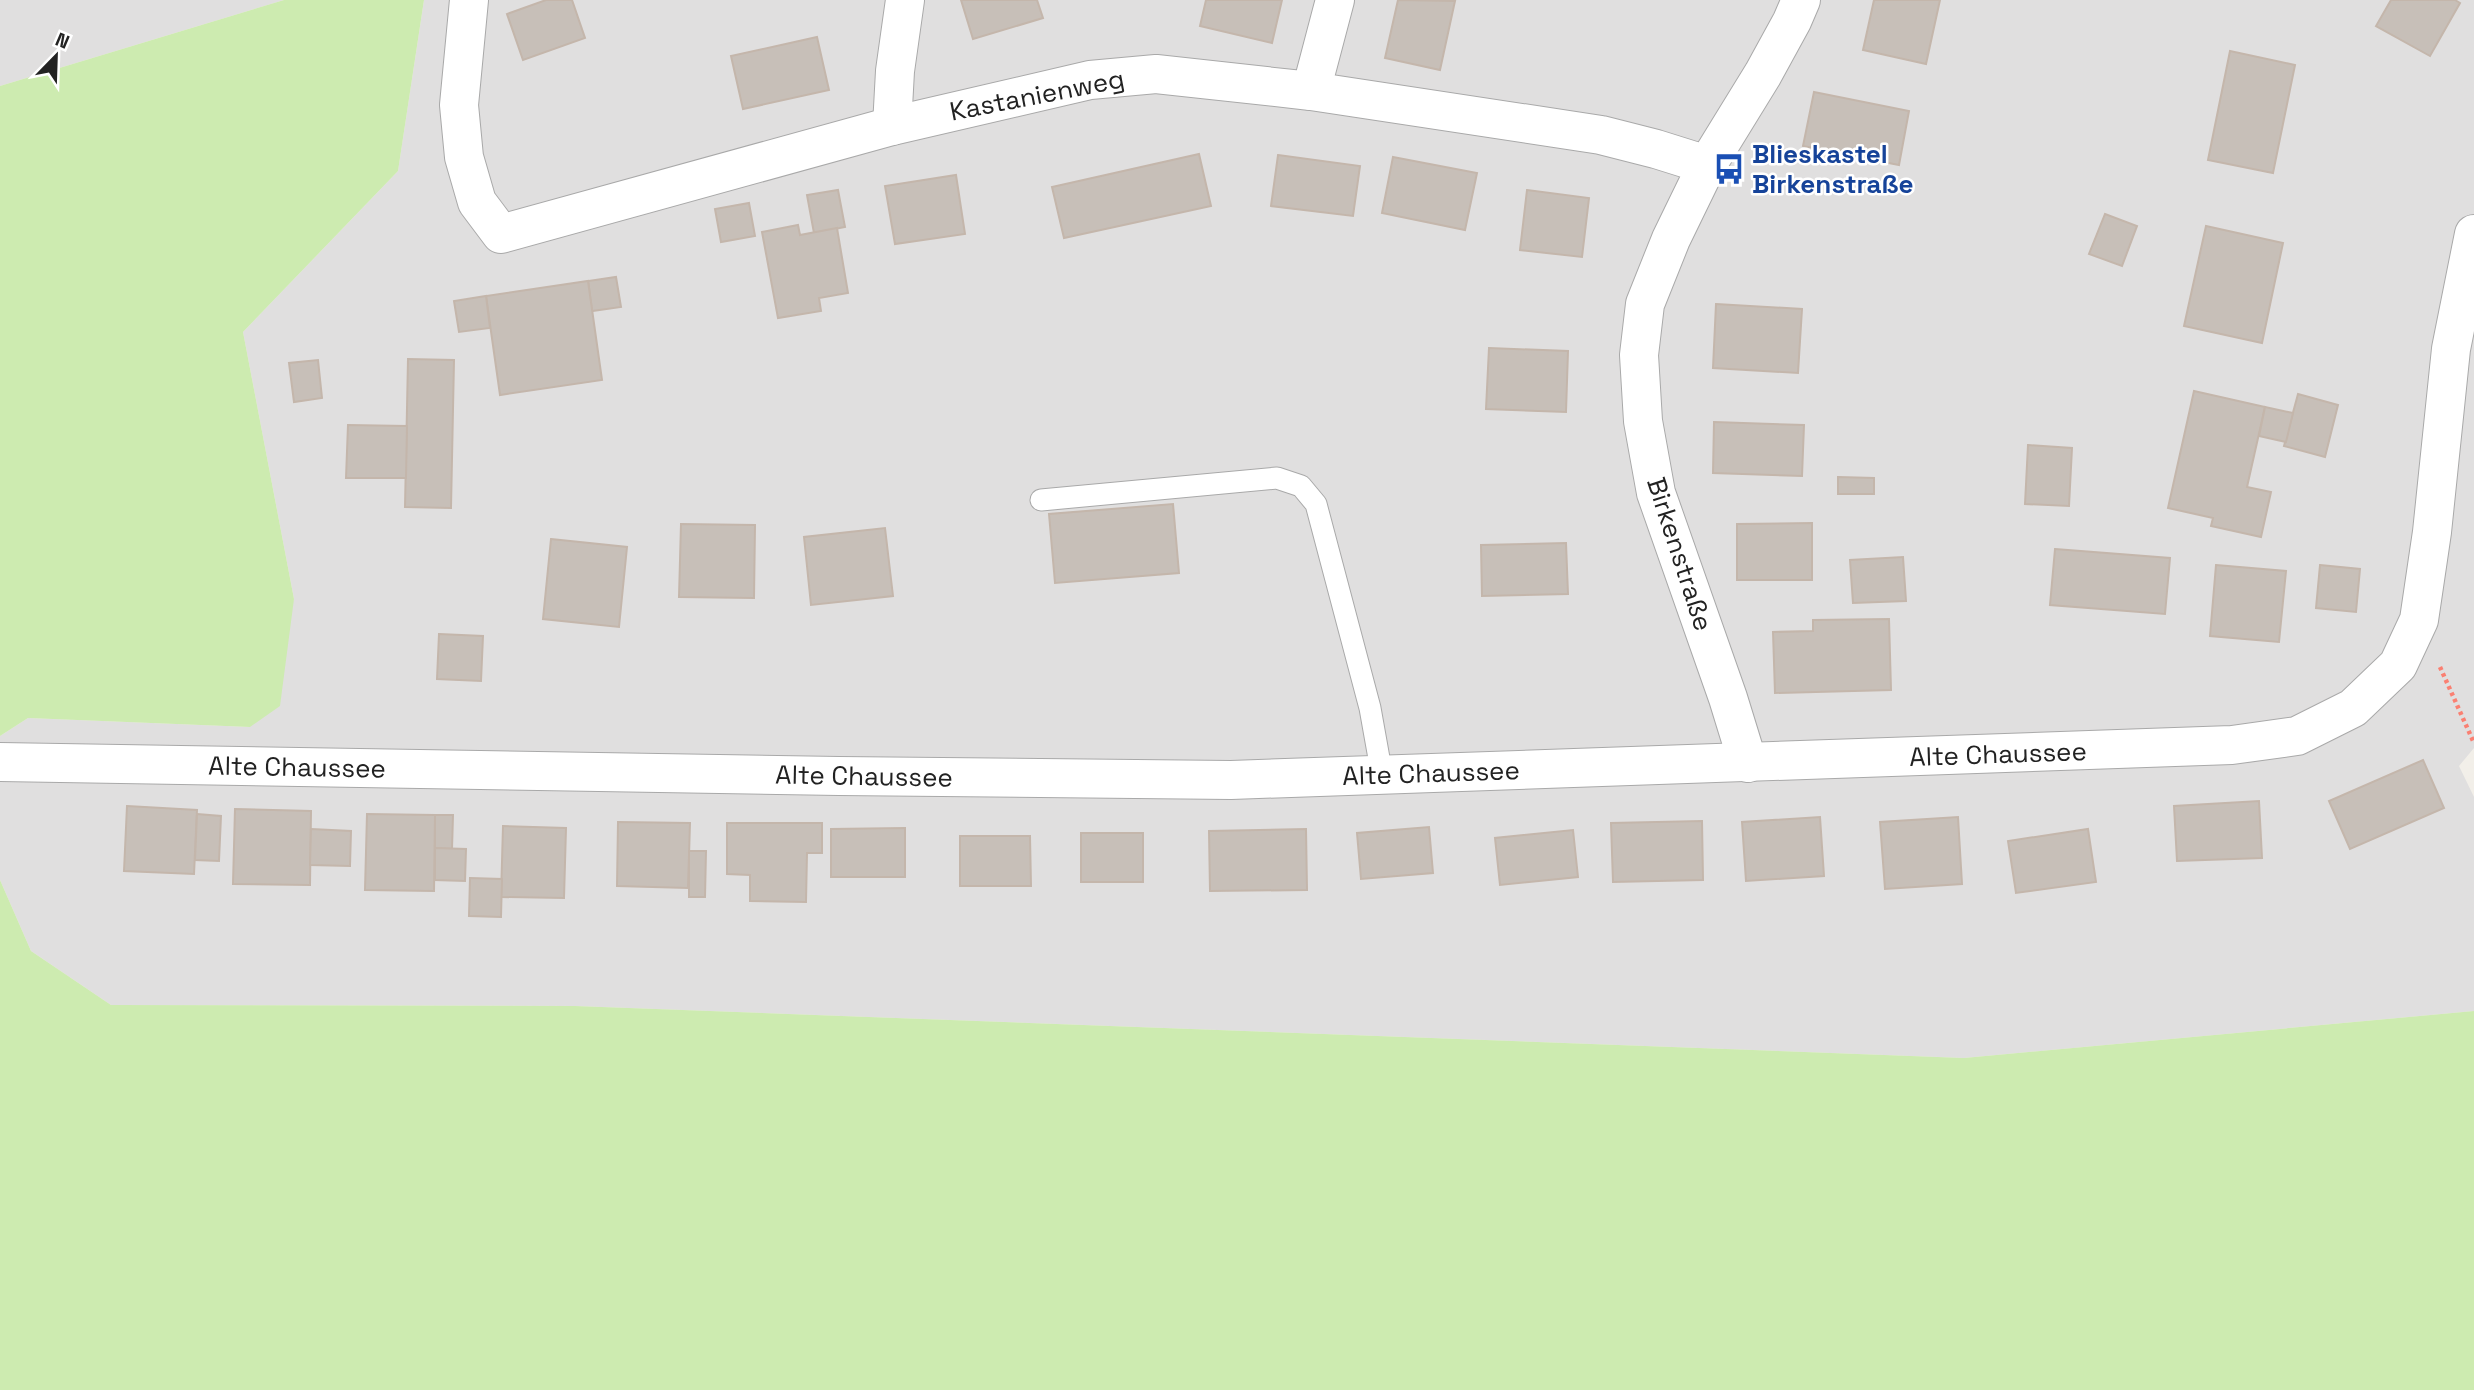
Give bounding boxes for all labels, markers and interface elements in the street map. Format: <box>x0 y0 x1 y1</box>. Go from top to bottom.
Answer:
north arrow <box>21 21 91 91</box>
text: N <box>52 27 73 55</box>
street label: Kastanienweg <box>947 61 1127 129</box>
place label: Blieskastel Birkenstraße <box>1752 137 1914 201</box>
bus stop icon: Blieskastel Birkenstraße <box>1712 152 1746 186</box>
street label: Birkenstraße <box>1639 473 1721 635</box>
street label: Alte Chaussee <box>1909 734 2087 774</box>
street label: Alte Chaussee <box>208 748 386 786</box>
street label: Alte Chaussee <box>1342 753 1520 793</box>
street label: Alte Chaussee <box>775 757 953 795</box>

